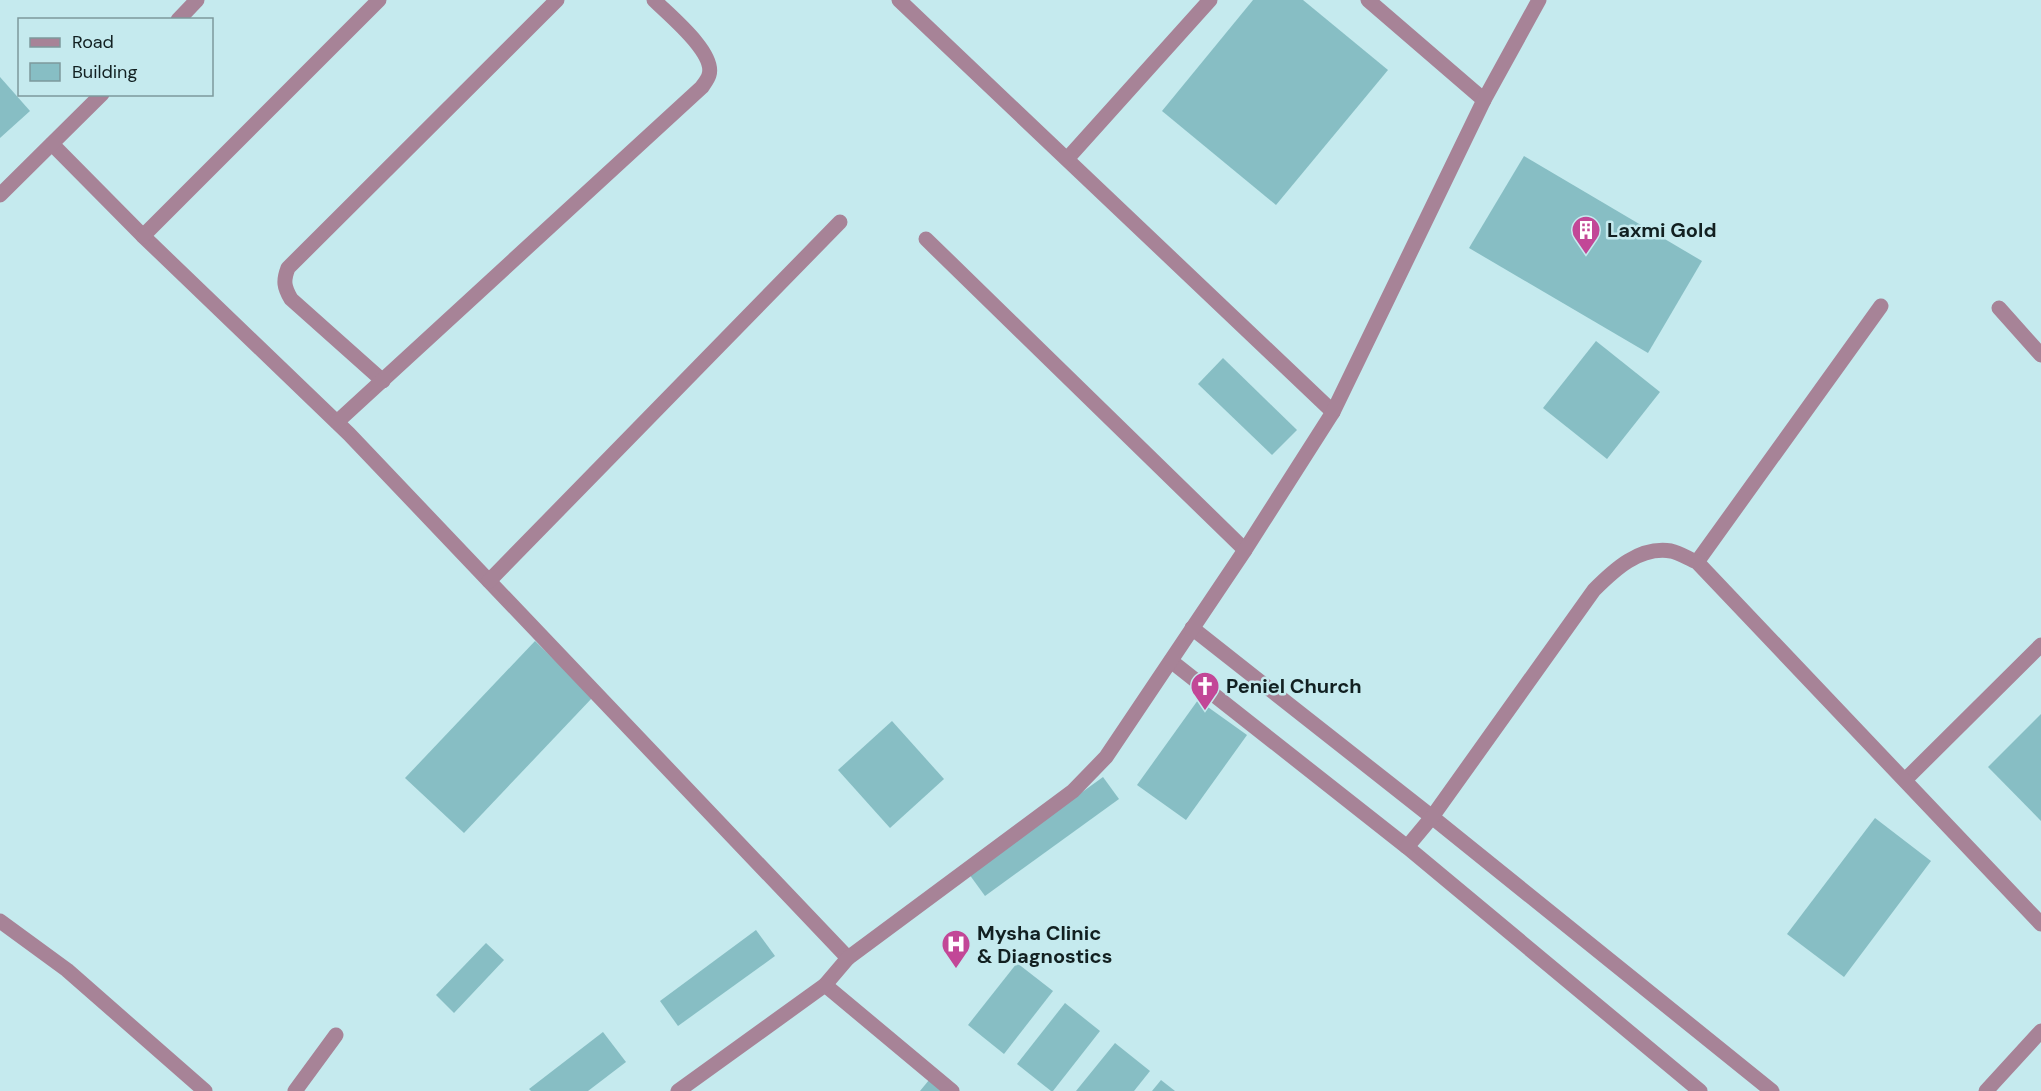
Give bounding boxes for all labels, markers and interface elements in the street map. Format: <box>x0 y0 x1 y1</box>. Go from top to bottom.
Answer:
legend <box>18 18 213 96</box>
text: Road <box>72 30 114 54</box>
text: Building <box>72 60 137 84</box>
building icon: Laxmi Gold <box>1570 214 1602 256</box>
place label: Laxmi Gold <box>1607 217 1717 243</box>
church icon: Peniel Church <box>1189 670 1221 712</box>
place label: Peniel Church <box>1226 673 1362 699</box>
place label: Mysha Clinic & Diagnostics <box>977 920 1112 969</box>
hospital icon: Mysha Clinic & Diagnostics <box>940 928 972 970</box>

